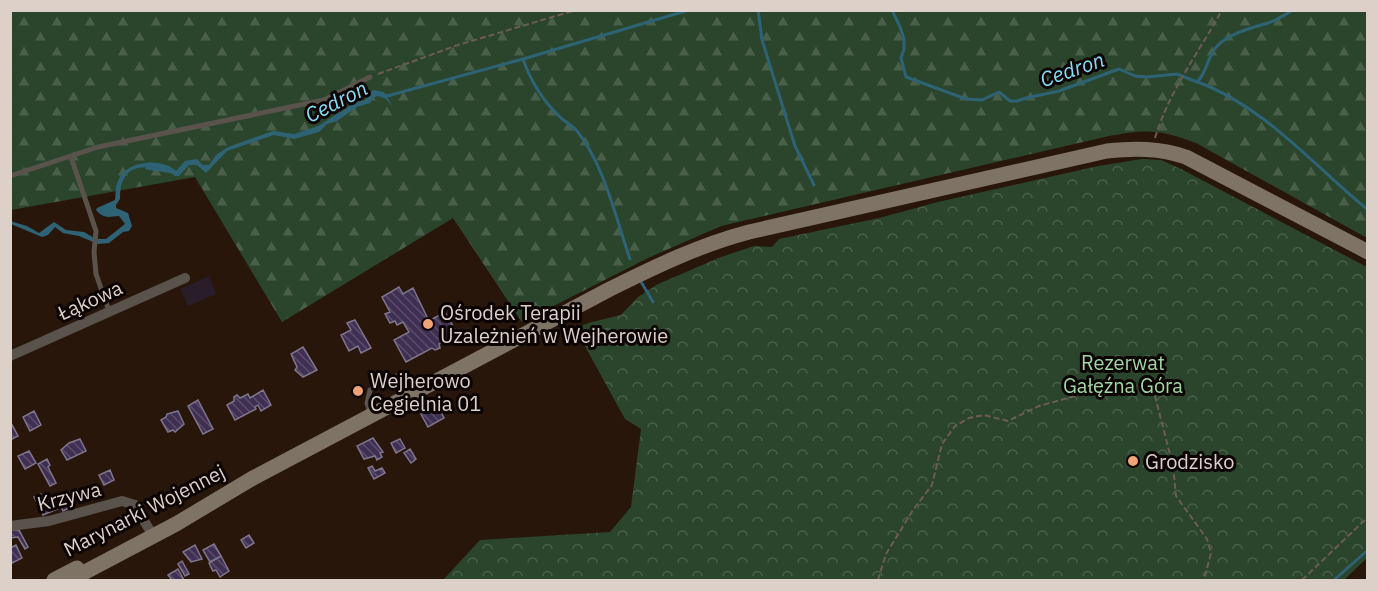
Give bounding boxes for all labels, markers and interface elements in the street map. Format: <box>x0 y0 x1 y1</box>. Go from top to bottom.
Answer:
water label: Cedron <box>1036 45 1108 93</box>
water label: Cedron <box>300 73 372 129</box>
street label: Łąkowa <box>53 274 127 327</box>
place label: Ośrodek Terapii Uzależnień w Wejherowie <box>440 299 668 349</box>
marker: Ośrodek Terapii Uzależnień w Wejherowie <box>421 317 435 331</box>
park label: Rezerwat Gałęźna Góra <box>1063 349 1183 399</box>
place label: Wejherowo Cegielnia 01 <box>370 367 481 417</box>
marker: Wejherowo Cegielnia 01 <box>351 384 365 398</box>
place label: Grodzisko <box>1145 448 1234 475</box>
marker: Grodzisko <box>1126 454 1140 468</box>
street label: Marynarki Wojennej <box>59 458 229 562</box>
street label: Krzywa <box>34 475 104 517</box>

